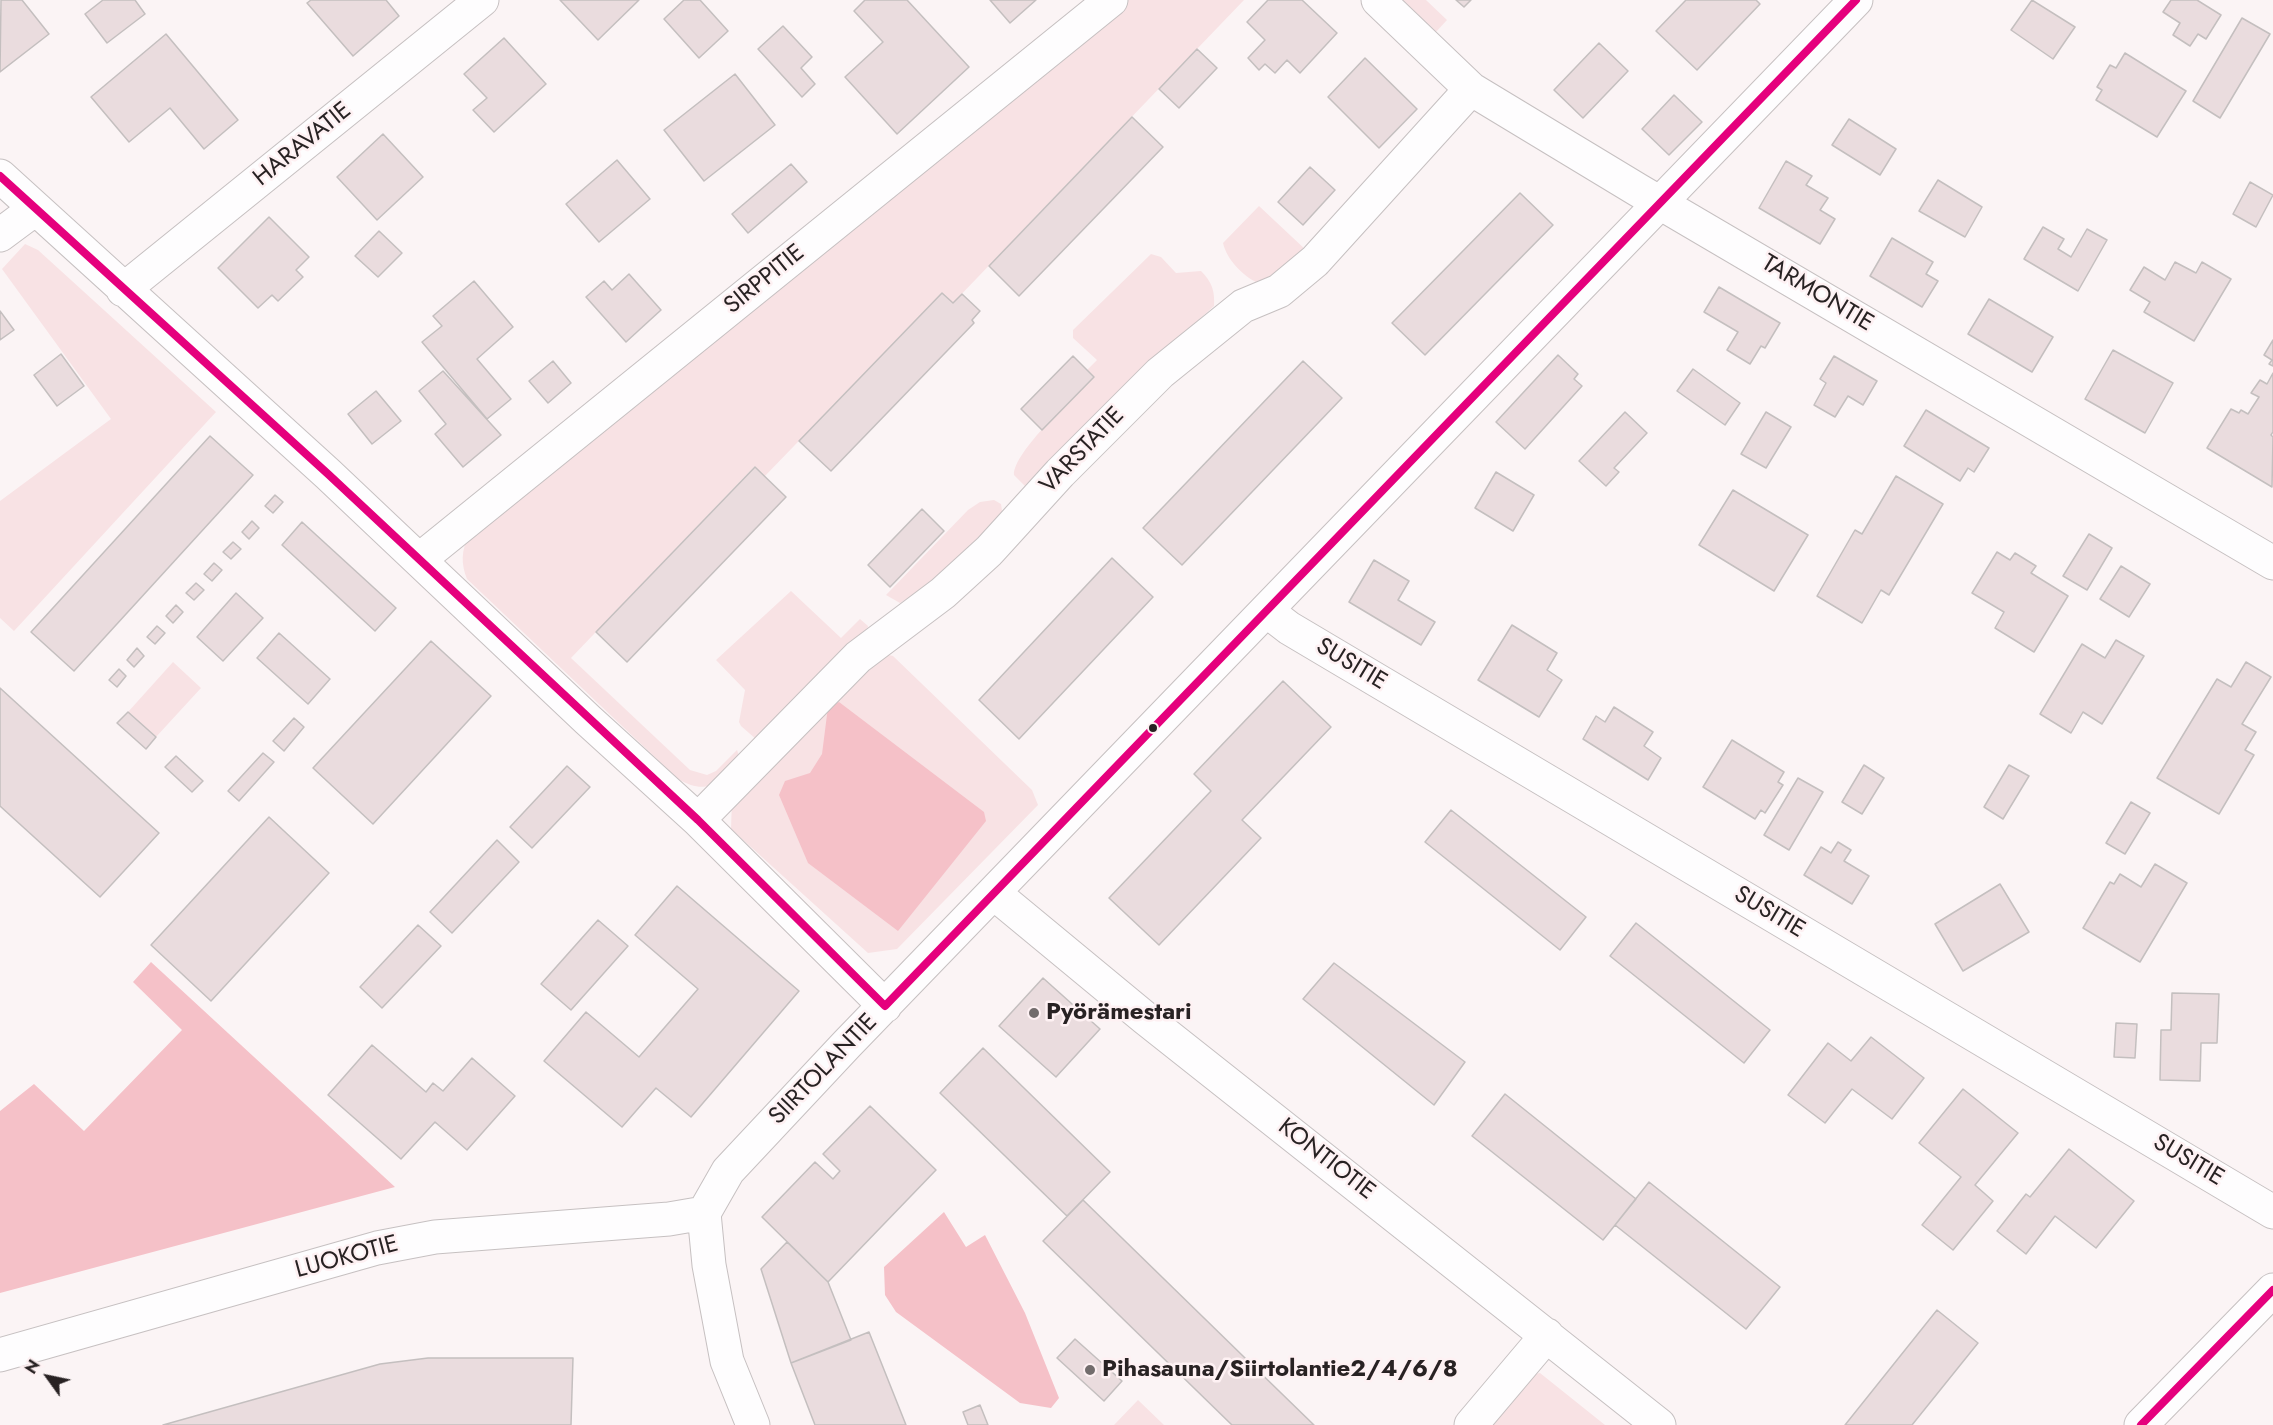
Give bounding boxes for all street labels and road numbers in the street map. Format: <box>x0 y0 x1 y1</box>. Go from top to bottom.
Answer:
street label: HARAVATIE <box>248 97 358 193</box>
street label: SIRPPITIE <box>719 239 811 321</box>
street label: TARMONTIE <box>1756 249 1878 339</box>
street label: VARSTATIE <box>1035 402 1131 500</box>
street label: SUSITIE <box>1310 633 1392 697</box>
street label: SUSITIE <box>1728 881 1810 945</box>
street label: SIIRTOLANTIE <box>764 1008 884 1132</box>
street label: KONTIOTIE <box>1272 1113 1380 1207</box>
street label: SUSITIE <box>2147 1129 2229 1193</box>
street label: LUOKOTIE <box>292 1230 402 1286</box>

